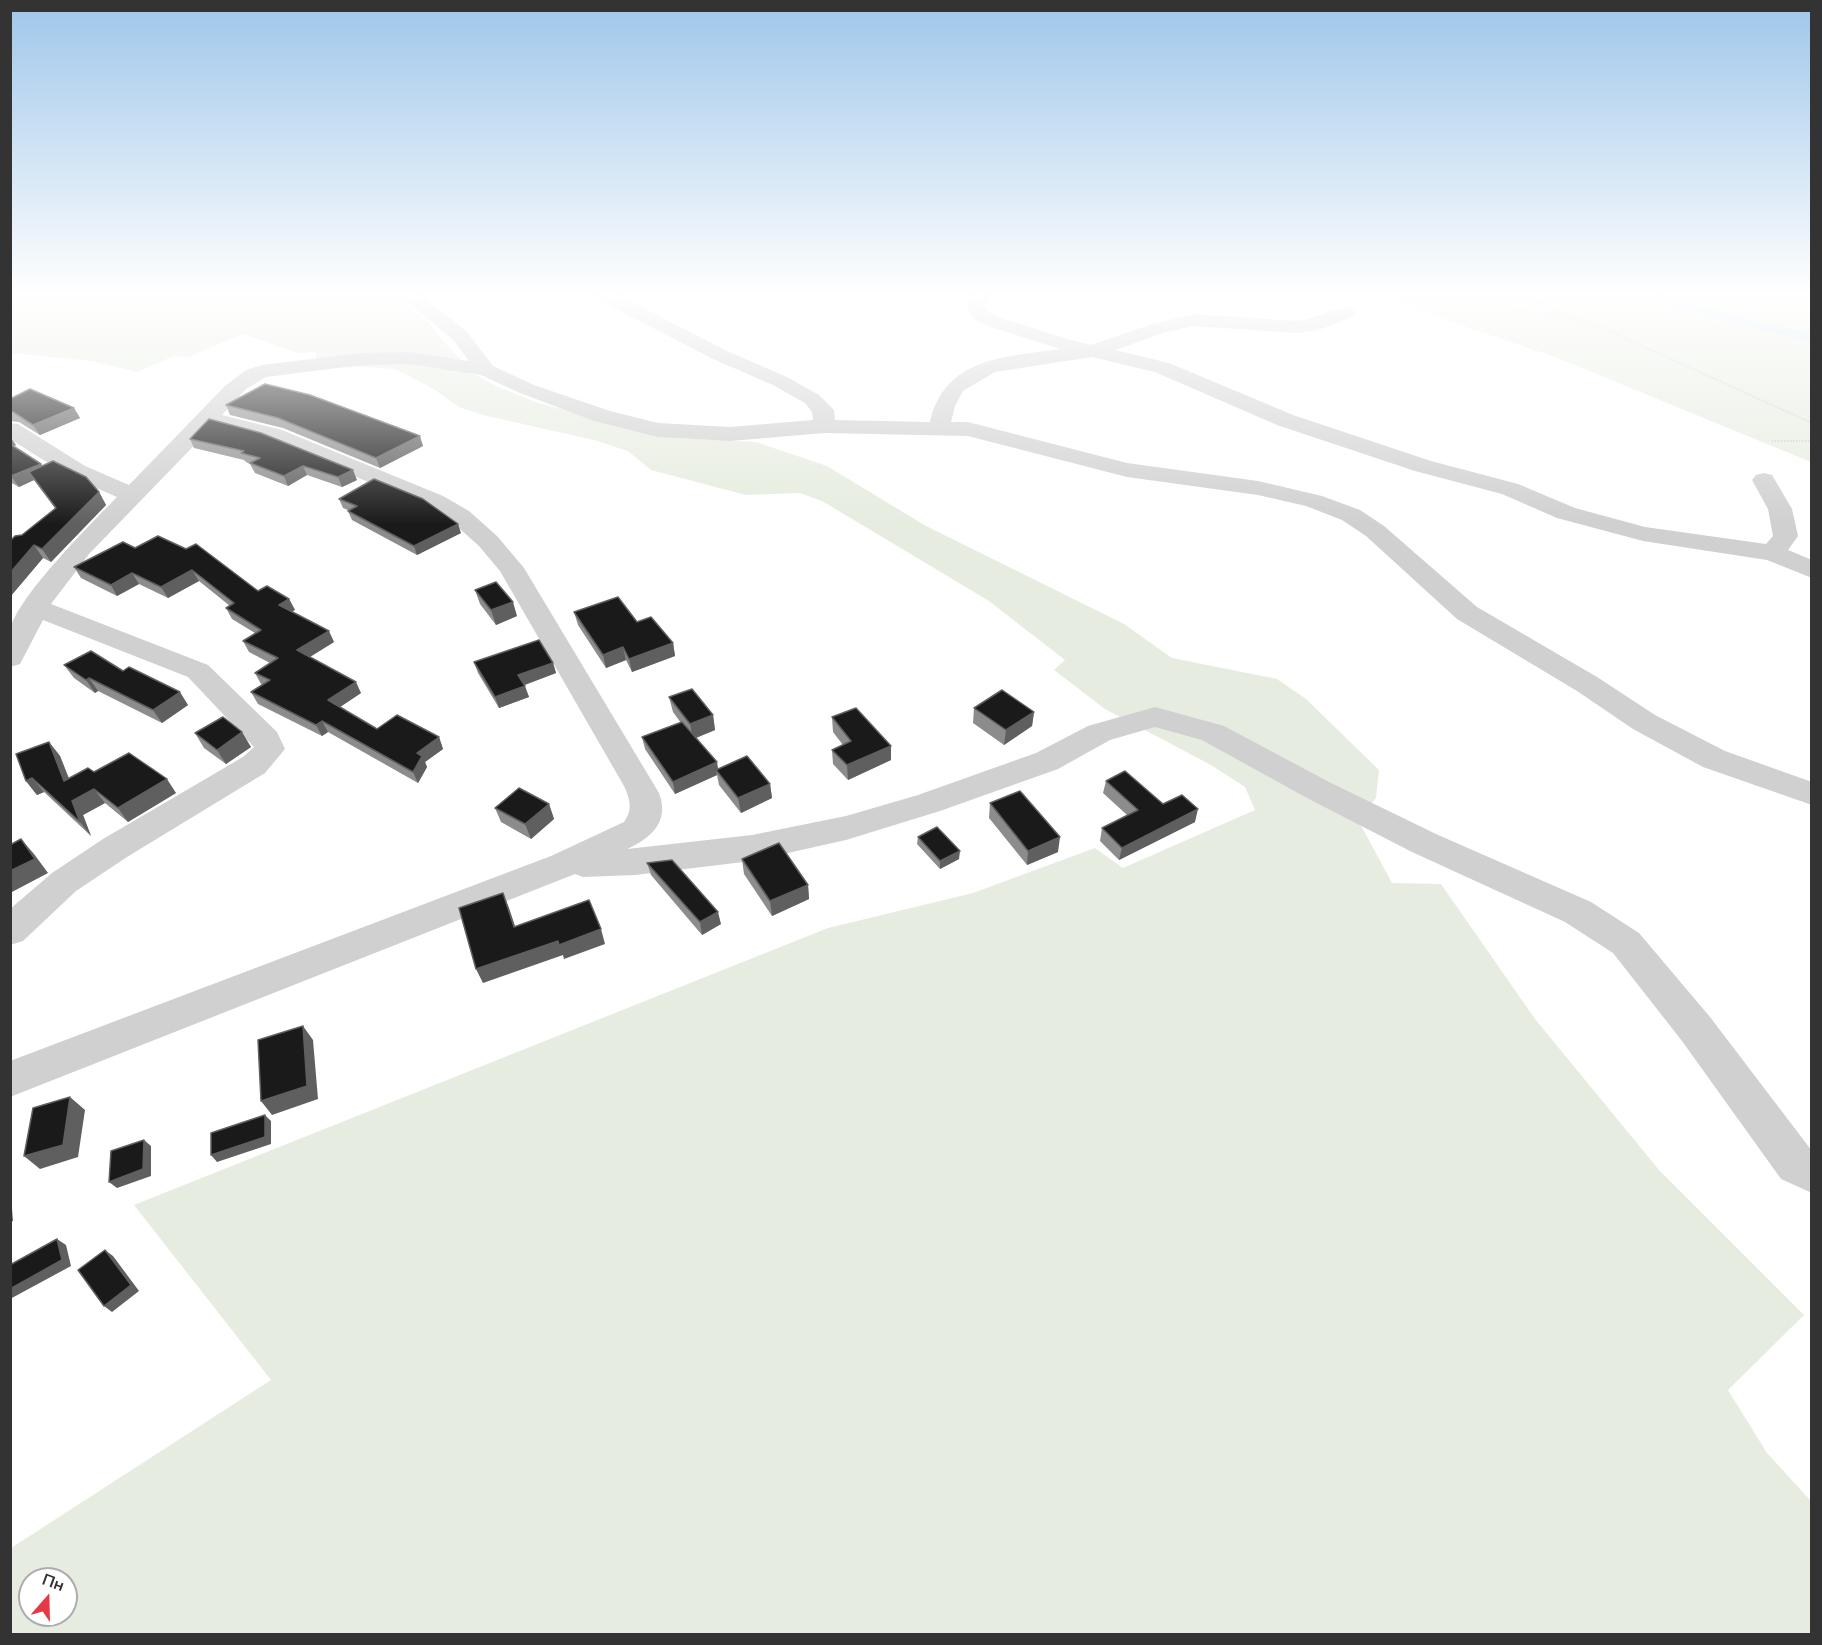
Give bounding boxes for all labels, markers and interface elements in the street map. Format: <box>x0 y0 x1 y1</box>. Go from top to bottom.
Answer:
north arrow <box>18 1567 78 1627</box>
text: Пн <box>40 1569 67 1595</box>

